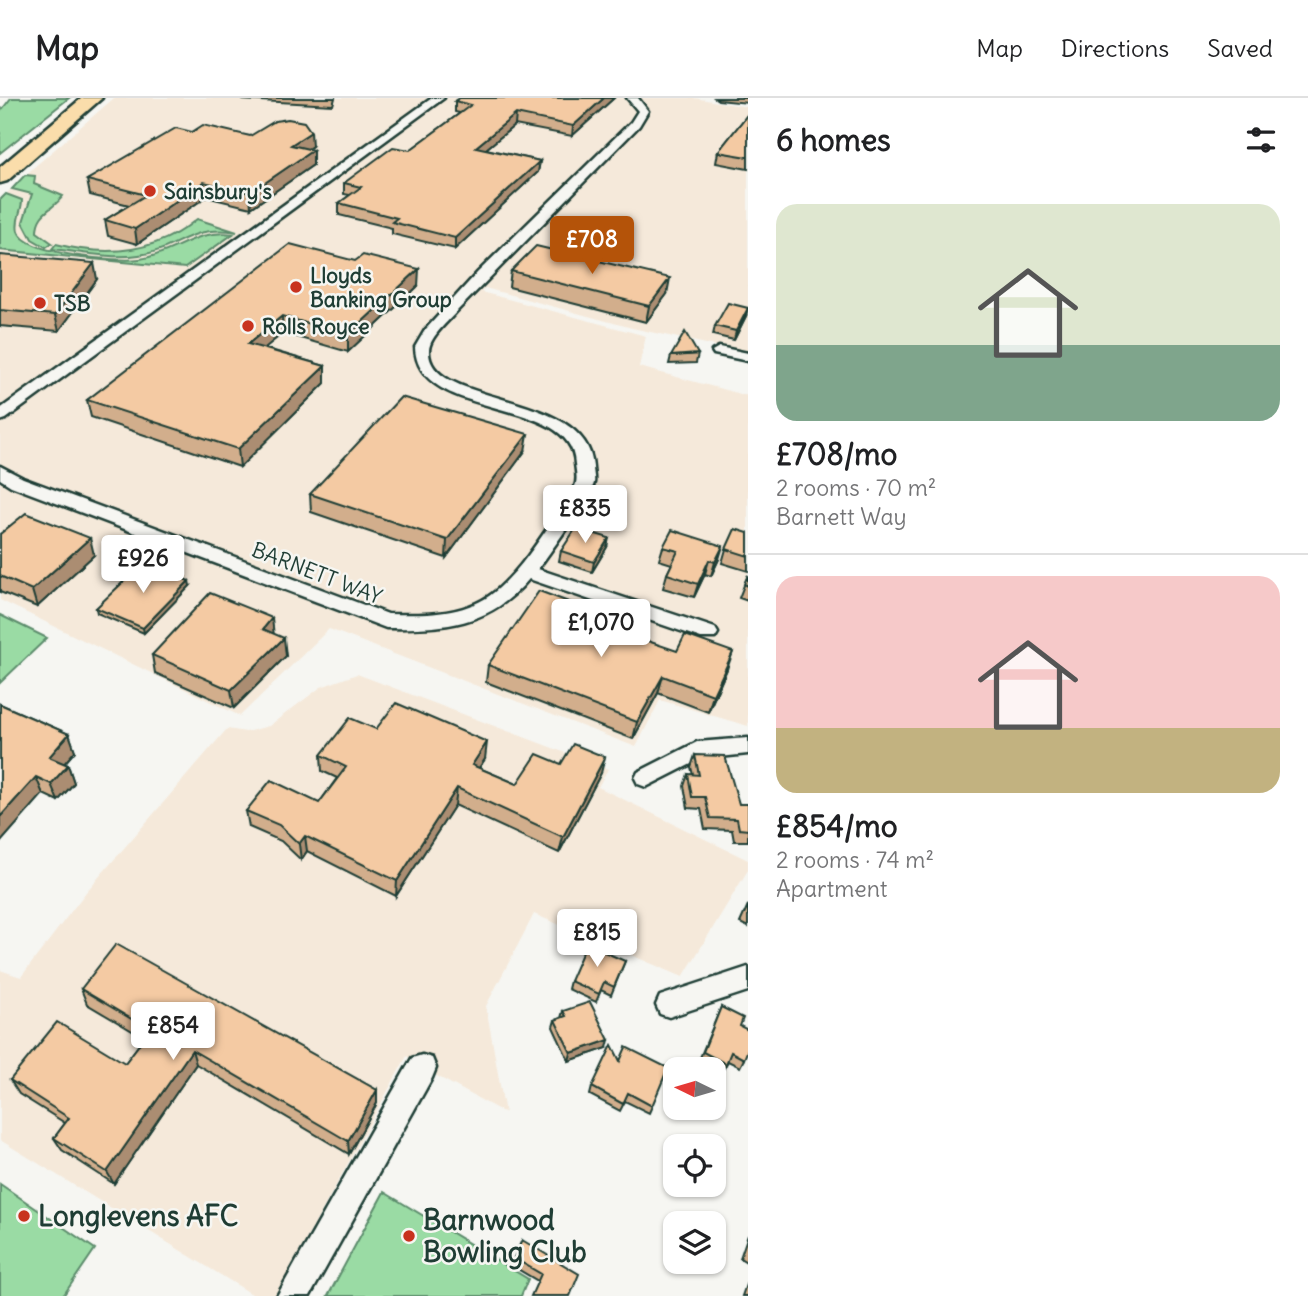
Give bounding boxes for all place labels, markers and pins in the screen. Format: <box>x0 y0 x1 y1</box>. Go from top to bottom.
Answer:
place label: Sainsbury's <box>164 178 272 205</box>
marker: Sainsbury's <box>142 183 158 199</box>
pin: £708 <box>551 216 633 276</box>
place label: Lloyds Banking Group <box>310 262 452 313</box>
marker: Lloyds Banking Group <box>288 279 304 295</box>
place label: TSB <box>54 290 91 317</box>
marker: TSB <box>32 295 48 311</box>
place label: Rolls Royce <box>262 313 370 340</box>
marker: Rolls Royce <box>240 318 256 334</box>
pin: £835 <box>544 486 626 545</box>
pin: £926 <box>102 536 184 595</box>
pin: £1,070 <box>544 600 658 659</box>
pin: £815 <box>556 910 638 969</box>
pin: £854 <box>132 1002 214 1062</box>
place label: Longlevens AFC <box>38 1198 238 1234</box>
place label: Barnwood Bowling Club <box>423 1202 587 1270</box>
marker: Longlevens AFC <box>16 1208 32 1224</box>
marker: Barnwood Bowling Club <box>401 1228 417 1244</box>

